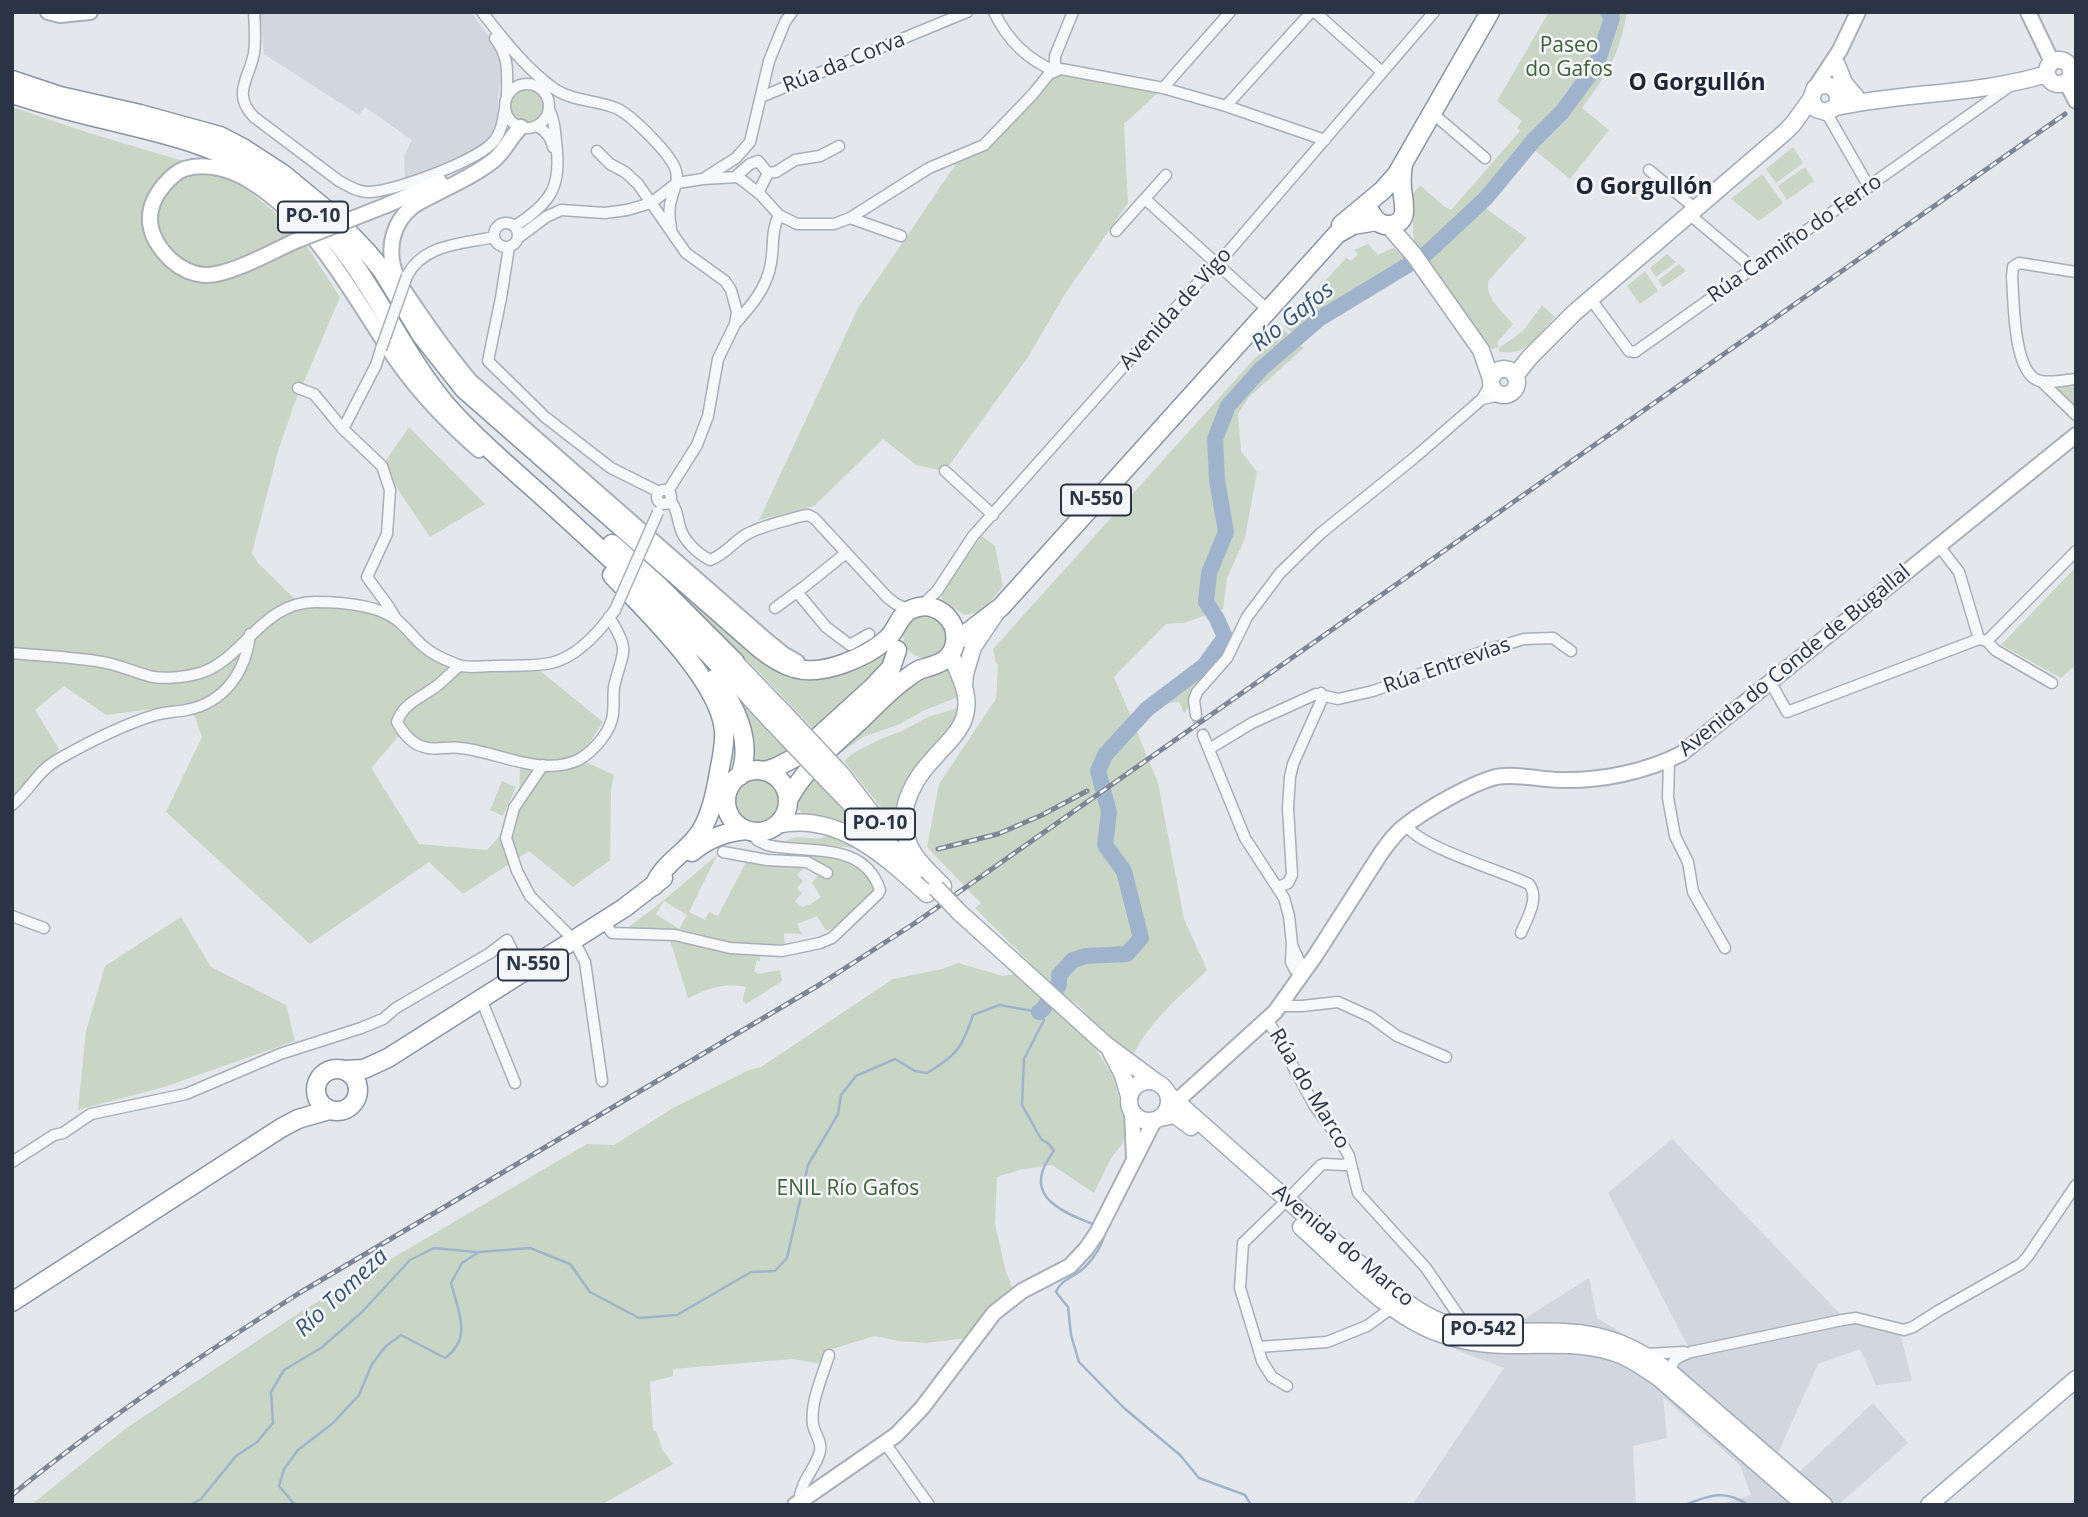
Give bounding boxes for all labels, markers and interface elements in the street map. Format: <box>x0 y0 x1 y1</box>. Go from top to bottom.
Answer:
street label: Rúa da Corva <box>779 27 909 99</box>
park label: Paseo do Gafos <box>1525 33 1613 83</box>
district label: O Gorgullón <box>1628 69 1766 97</box>
street label: Rúa Camiño do Ferro <box>1703 169 1887 309</box>
district label: O Gorgullón <box>1575 173 1713 201</box>
road number: PO-10 <box>278 202 348 232</box>
street label: Avenida de Vigo <box>1115 243 1237 375</box>
water label: Río Gafos <box>1246 276 1340 358</box>
road number: N-550 <box>1061 485 1131 516</box>
street label: Avenida do Conde de Bugallal <box>1674 560 1916 762</box>
street label: Rúa Entrevías <box>1380 632 1514 700</box>
road number: PO-10 <box>845 808 915 839</box>
road number: N-550 <box>498 950 568 981</box>
street label: Rúa do Marco <box>1263 1024 1355 1154</box>
park label: ENIL Río Gafos <box>777 1176 919 1202</box>
street label: Avenida do Marco <box>1267 1180 1419 1312</box>
water label: Río Tomeza <box>290 1243 394 1343</box>
road number: PO-542 <box>1443 1314 1523 1346</box>

